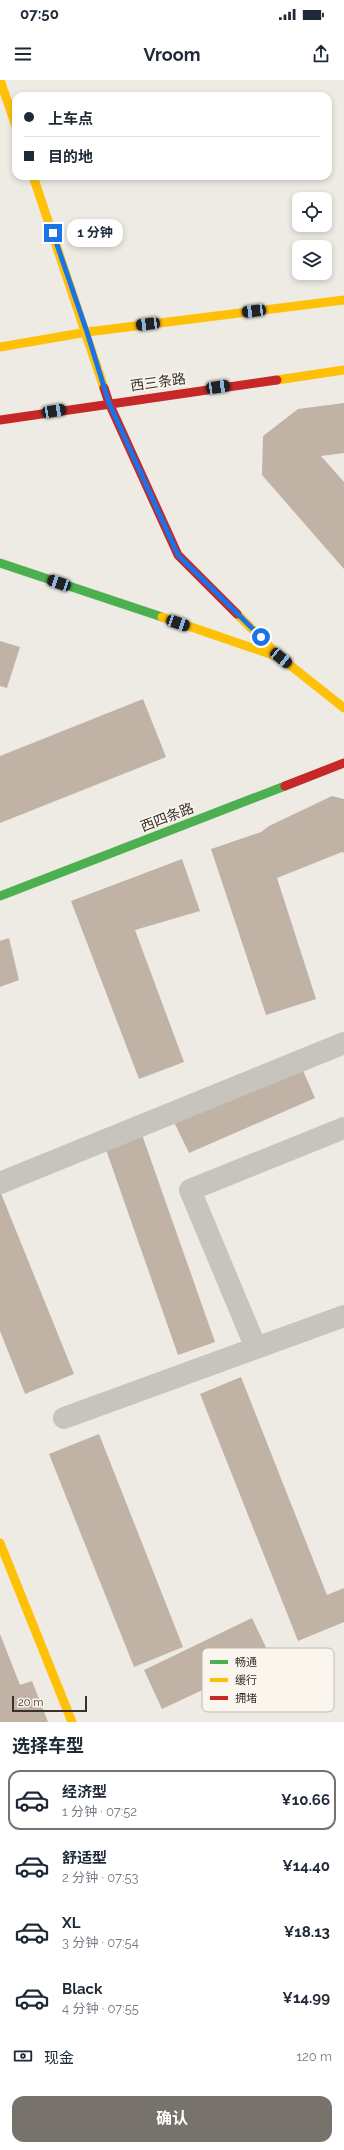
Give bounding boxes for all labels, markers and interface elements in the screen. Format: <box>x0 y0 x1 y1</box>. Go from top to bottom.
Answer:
text: 07:50 <box>20 5 59 23</box>
icon: menu <box>12 43 34 65</box>
icon: share <box>310 43 332 65</box>
text: Vroom <box>144 44 200 65</box>
text: 上车点 <box>48 110 93 128</box>
text: 目的地 <box>48 148 93 166</box>
map controls <box>292 192 332 280</box>
button: locate <box>292 192 332 232</box>
callout: 1 分钟 <box>67 219 123 247</box>
route end <box>44 224 62 242</box>
text: 1 分钟 <box>77 225 113 240</box>
button: layers <box>292 240 332 280</box>
car <box>241 304 267 318</box>
car <box>135 317 161 331</box>
street label: 西三条路 <box>129 370 187 394</box>
car <box>205 379 231 395</box>
car <box>41 403 67 419</box>
car <box>46 573 72 593</box>
car <box>165 613 191 633</box>
route start <box>252 628 270 646</box>
car <box>268 646 294 670</box>
street label: 西四条路 <box>138 799 196 835</box>
legend <box>202 1648 334 1712</box>
text: 畅通 <box>235 1656 257 1669</box>
text: 缓行 <box>235 1674 257 1687</box>
text: 拥堵 <box>235 1692 257 1705</box>
scale bar <box>12 1694 87 1713</box>
text: 20 m <box>18 1696 43 1709</box>
text: 选择车型 <box>12 1735 84 1756</box>
icon: car <box>14 1782 50 1818</box>
text: 经济型 <box>62 1783 107 1801</box>
text: ¥10.66 <box>281 1791 330 1809</box>
text: 1 分钟 · 07:52 <box>62 1804 137 1819</box>
icon: car <box>14 1848 50 1884</box>
text: 舒适型 <box>62 1849 107 1867</box>
text: ¥14.40 <box>282 1857 330 1875</box>
text: 2 分钟 · 07:53 <box>62 1870 138 1885</box>
icon: car <box>14 1914 50 1950</box>
text: XL <box>62 1914 80 1932</box>
text: ¥18.13 <box>284 1923 330 1941</box>
text: 3 分钟 · 07:54 <box>62 1935 139 1950</box>
icon: car <box>14 1980 50 2016</box>
text: Black <box>62 1980 102 1998</box>
text: ¥14.99 <box>282 1989 330 2007</box>
text: 4 分钟 · 07:55 <box>62 2001 139 2016</box>
icon: cash <box>12 2045 34 2067</box>
text: 现金 <box>44 2049 74 2067</box>
text: 120 m <box>296 2049 332 2064</box>
button: 确认 <box>12 2096 332 2142</box>

